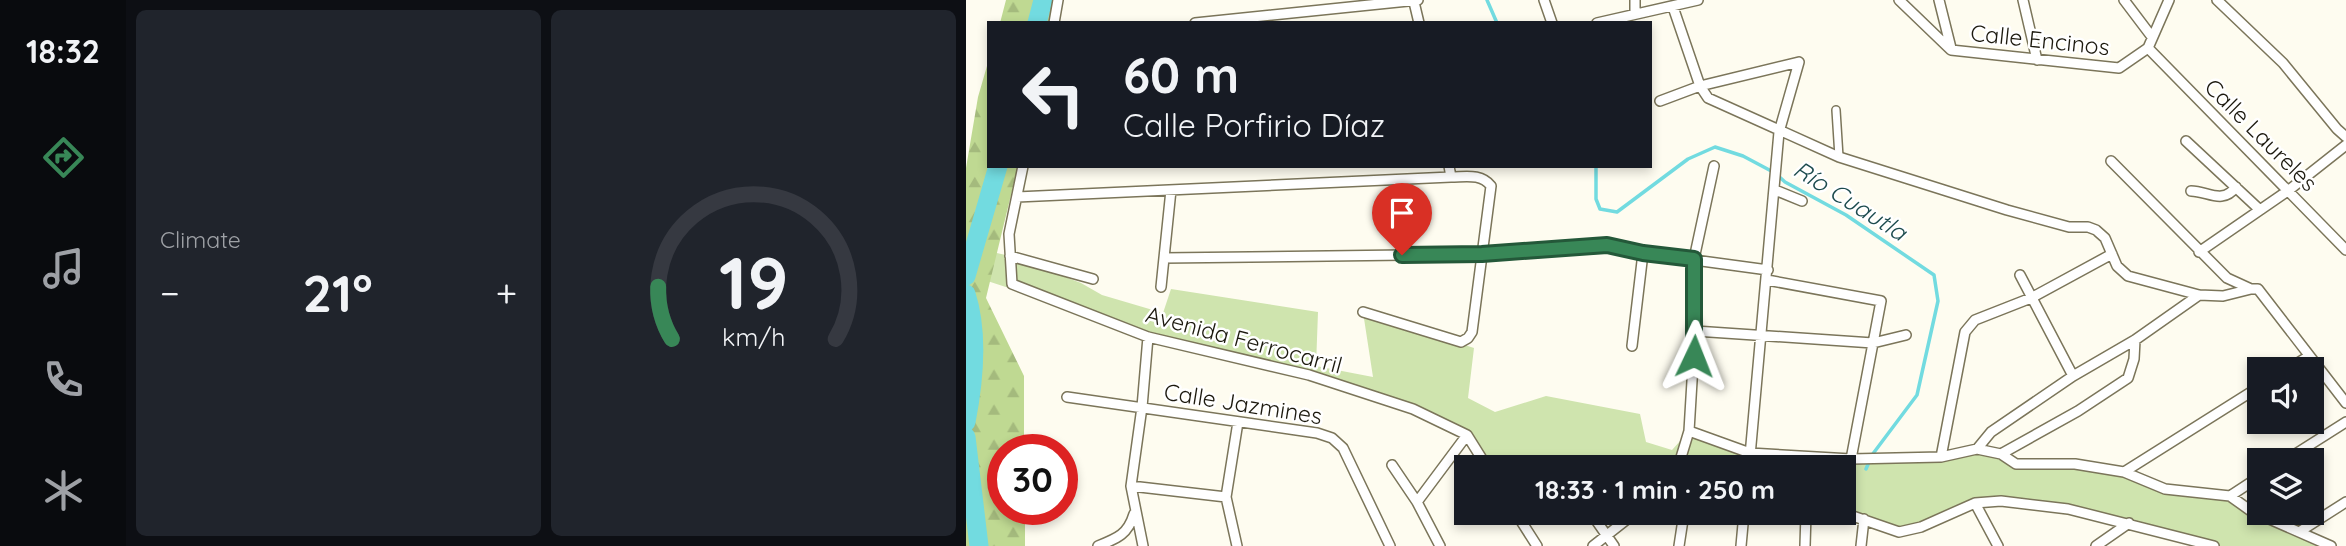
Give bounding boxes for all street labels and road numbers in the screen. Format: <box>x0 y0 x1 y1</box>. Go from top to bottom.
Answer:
street label: Calle Encinos <box>1969 18 2111 61</box>
street label: Calle Laureles <box>2199 72 2324 197</box>
street label: Avenida Ferrocarril <box>1143 299 1346 380</box>
street label: Calle Jazmines <box>1162 377 1324 430</box>

